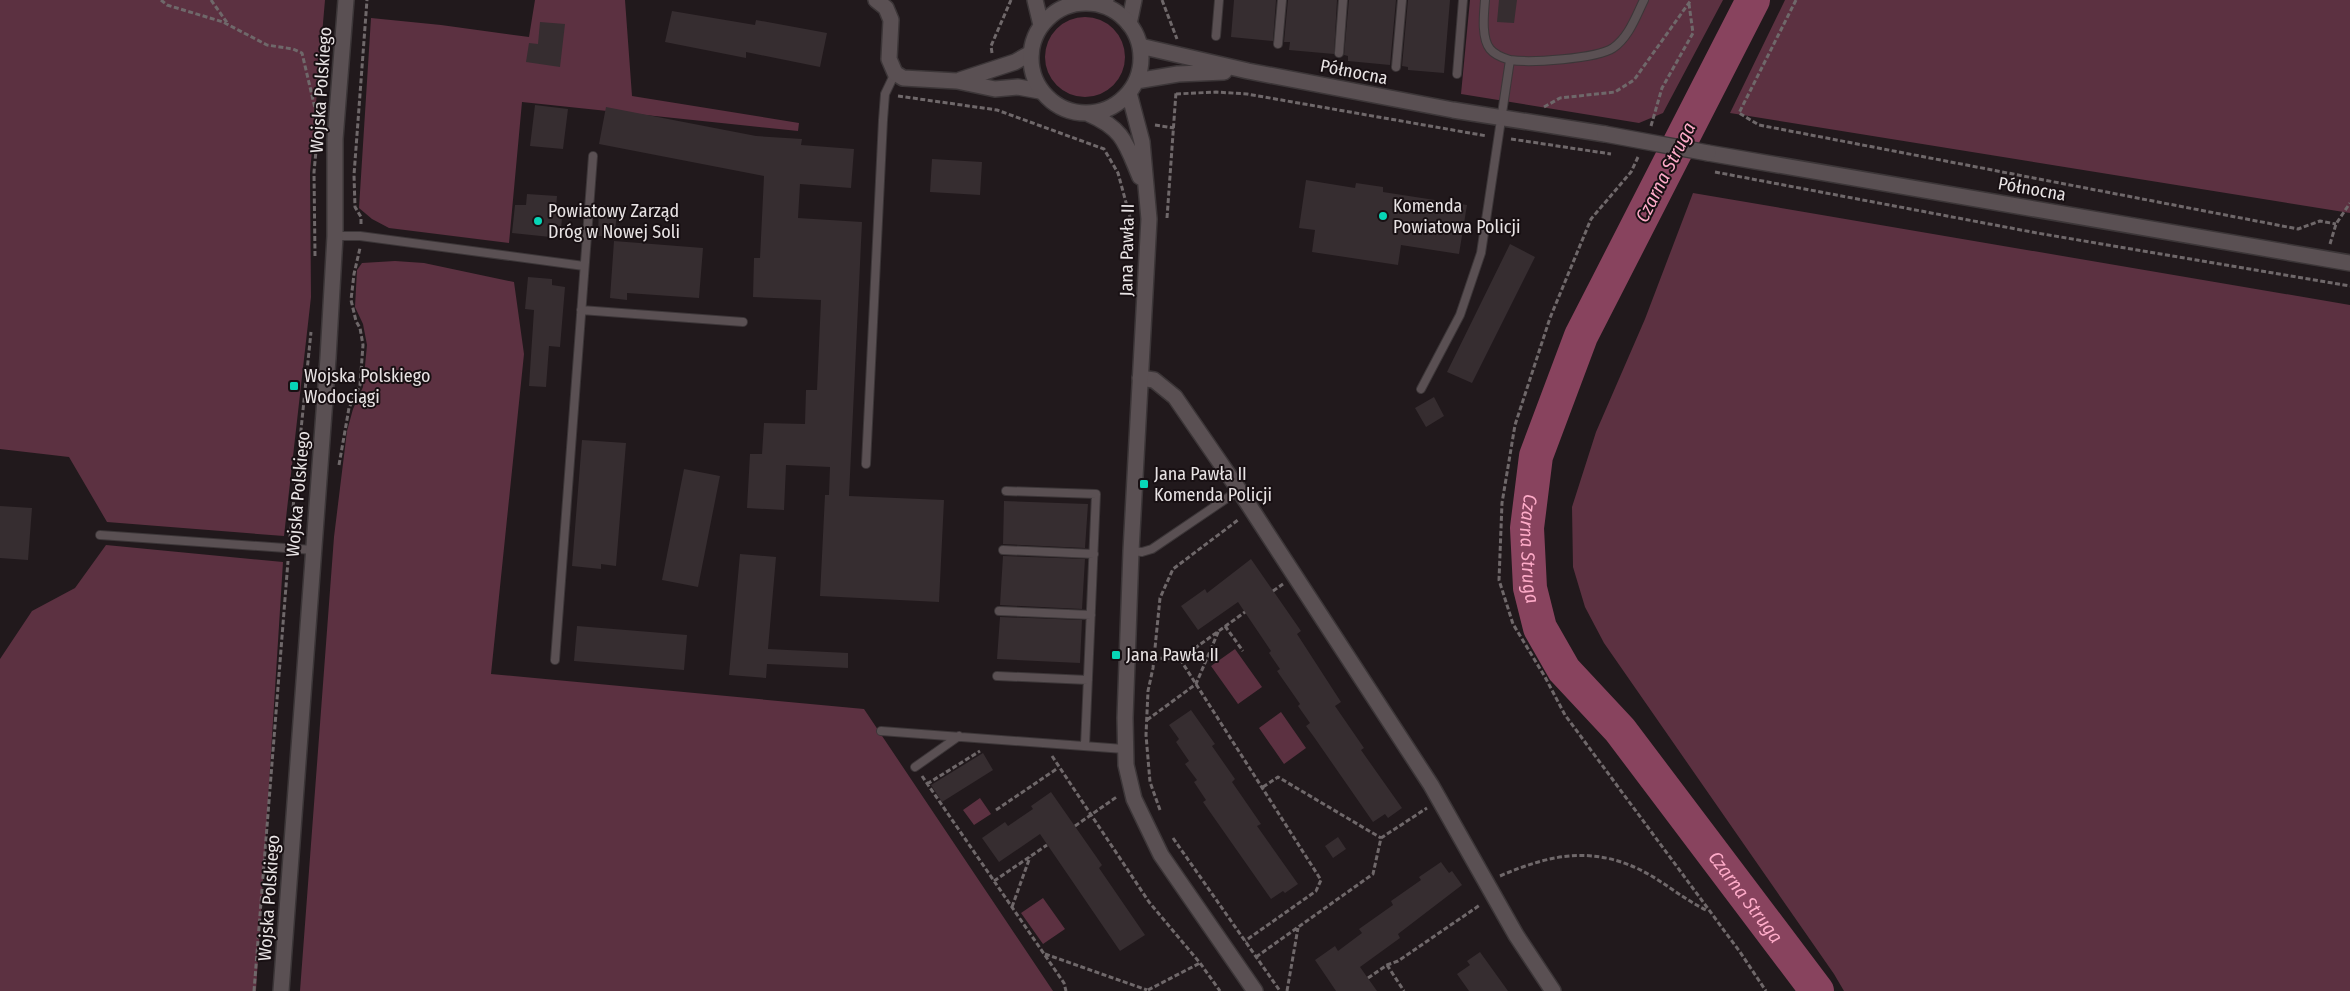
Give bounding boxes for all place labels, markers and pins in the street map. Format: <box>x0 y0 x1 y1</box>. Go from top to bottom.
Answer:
place label: Komenda Powiatowa Policji <box>1393 195 1521 238</box>
place label: Powiatowy Zarząd Dróg w Nowej Soli <box>548 200 680 243</box>
marker: Komenda Powiatowa Policji <box>1377 210 1389 222</box>
marker: Powiatowy Zarząd Dróg w Nowej Soli <box>532 215 544 227</box>
place label: Wojska Polskiego Wodociągi <box>304 365 430 408</box>
marker: Wojska Polskiego Wodociągi <box>288 380 300 392</box>
place label: Jana Pawła II Komenda Policji <box>1154 463 1272 506</box>
marker: Jana Pawła II Komenda Policji <box>1138 478 1150 490</box>
place label: Jana Pawła II <box>1126 644 1219 666</box>
marker: Jana Pawła II <box>1110 649 1122 661</box>

